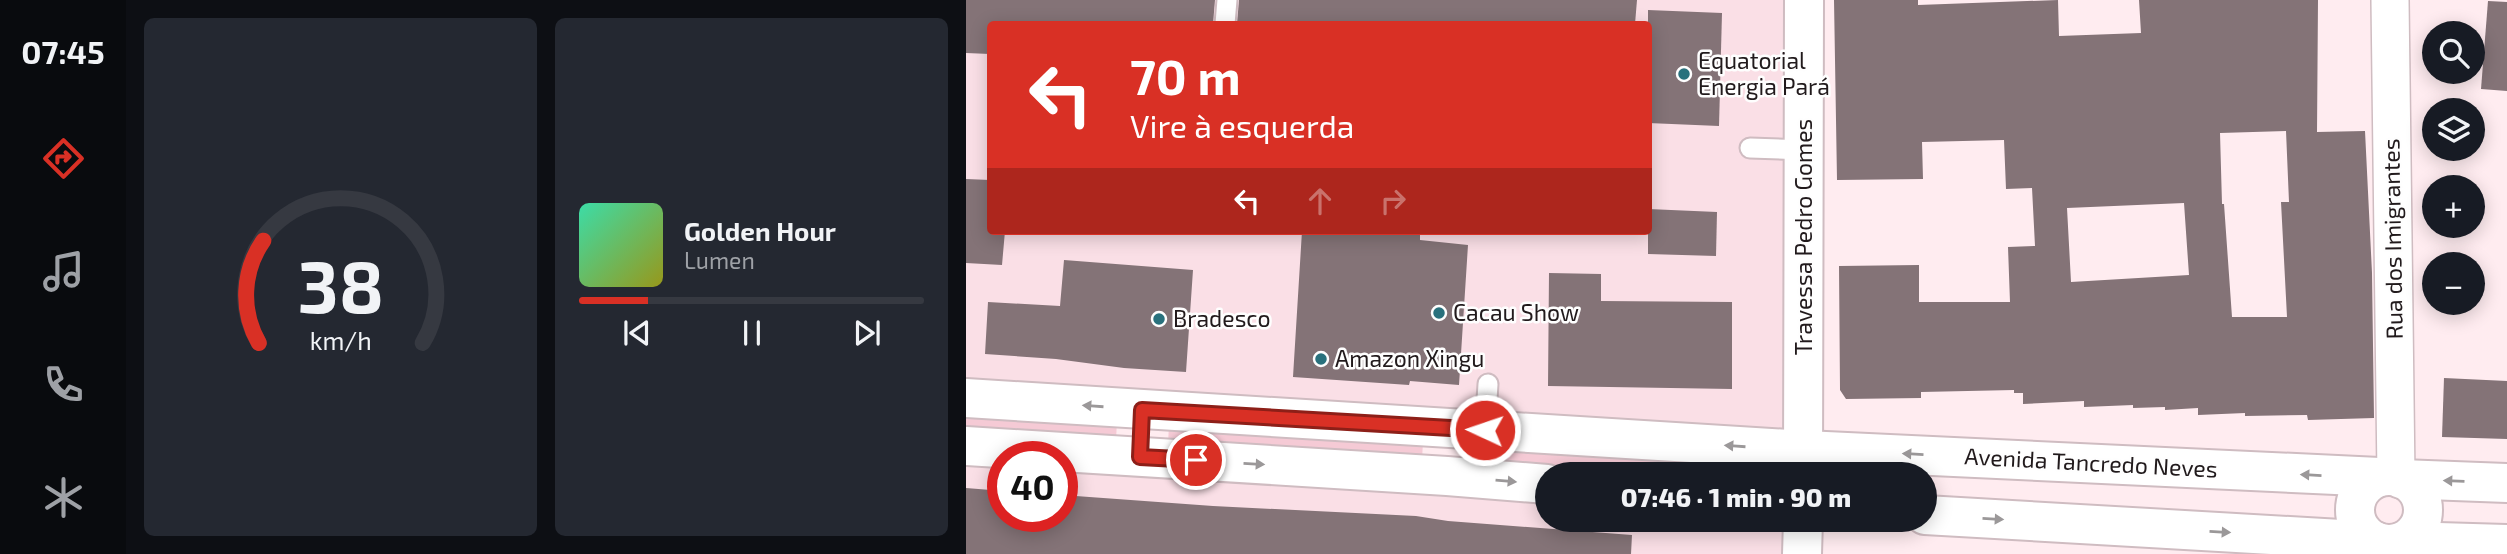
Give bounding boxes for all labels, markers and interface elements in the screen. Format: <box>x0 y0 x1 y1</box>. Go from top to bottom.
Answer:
map controls <box>2422 21 2485 315</box>
button: search <box>2422 21 2485 84</box>
text: 07:45 <box>21 32 105 70</box>
text: 70 m <box>1130 46 1241 105</box>
place label: Equatorial Energia Pará <box>1698 46 1830 100</box>
icon: left <box>1015 49 1106 140</box>
marker: Equatorial Energia Pará <box>1676 66 1692 82</box>
button: layers <box>2422 98 2485 161</box>
text: Vire à esquerda <box>1130 106 1354 144</box>
street label: Travessa Pedro Gomes <box>1789 119 1817 355</box>
icon: directions <box>39 134 88 183</box>
street label: Rua dos Imigrantes <box>2376 138 2408 340</box>
button: + <box>2422 175 2485 238</box>
icon: left <box>1228 182 1266 220</box>
icon: ahead <box>1301 182 1339 220</box>
icon: right <box>1374 182 1412 220</box>
text: Golden Hour <box>684 215 836 246</box>
text: 38 <box>297 240 384 328</box>
text: Lumen <box>684 246 755 274</box>
icon: music <box>39 247 88 296</box>
button: − <box>2422 252 2485 315</box>
place label: Cacau Show <box>1453 298 1579 326</box>
place label: Bradesco <box>1173 304 1270 332</box>
marker: Cacau Show <box>1431 305 1447 321</box>
marker: Bradesco <box>1151 311 1167 327</box>
icon: previous <box>618 314 656 352</box>
icon: pause <box>733 314 771 352</box>
icon: next <box>848 314 886 352</box>
text: km/h <box>309 325 372 355</box>
place label: Amazon Xingu <box>1335 344 1484 372</box>
marker: Amazon Xingu <box>1313 351 1329 367</box>
icon: phone <box>39 360 88 409</box>
position arrow <box>1448 393 1522 467</box>
one-way arrow <box>1081 401 1103 412</box>
pin <box>1166 430 1226 490</box>
one-way arrow <box>1724 440 1746 451</box>
speed limit sign: 40 <box>987 441 1078 532</box>
icon: arrive <box>1177 441 1215 479</box>
street label: Avenida Tancredo Neves <box>1964 441 2218 483</box>
one-way arrow <box>1901 449 1923 460</box>
one-way arrow <box>1243 459 1265 470</box>
one-way arrow <box>2300 469 2322 480</box>
icon: climate <box>39 473 88 522</box>
one-way arrow <box>2443 475 2465 486</box>
one-way arrow <box>1495 476 1517 487</box>
text: 07:46 · 1 min · 90 m <box>1621 481 1851 512</box>
one-way arrow <box>1982 514 2004 525</box>
one-way arrow <box>2209 527 2231 538</box>

